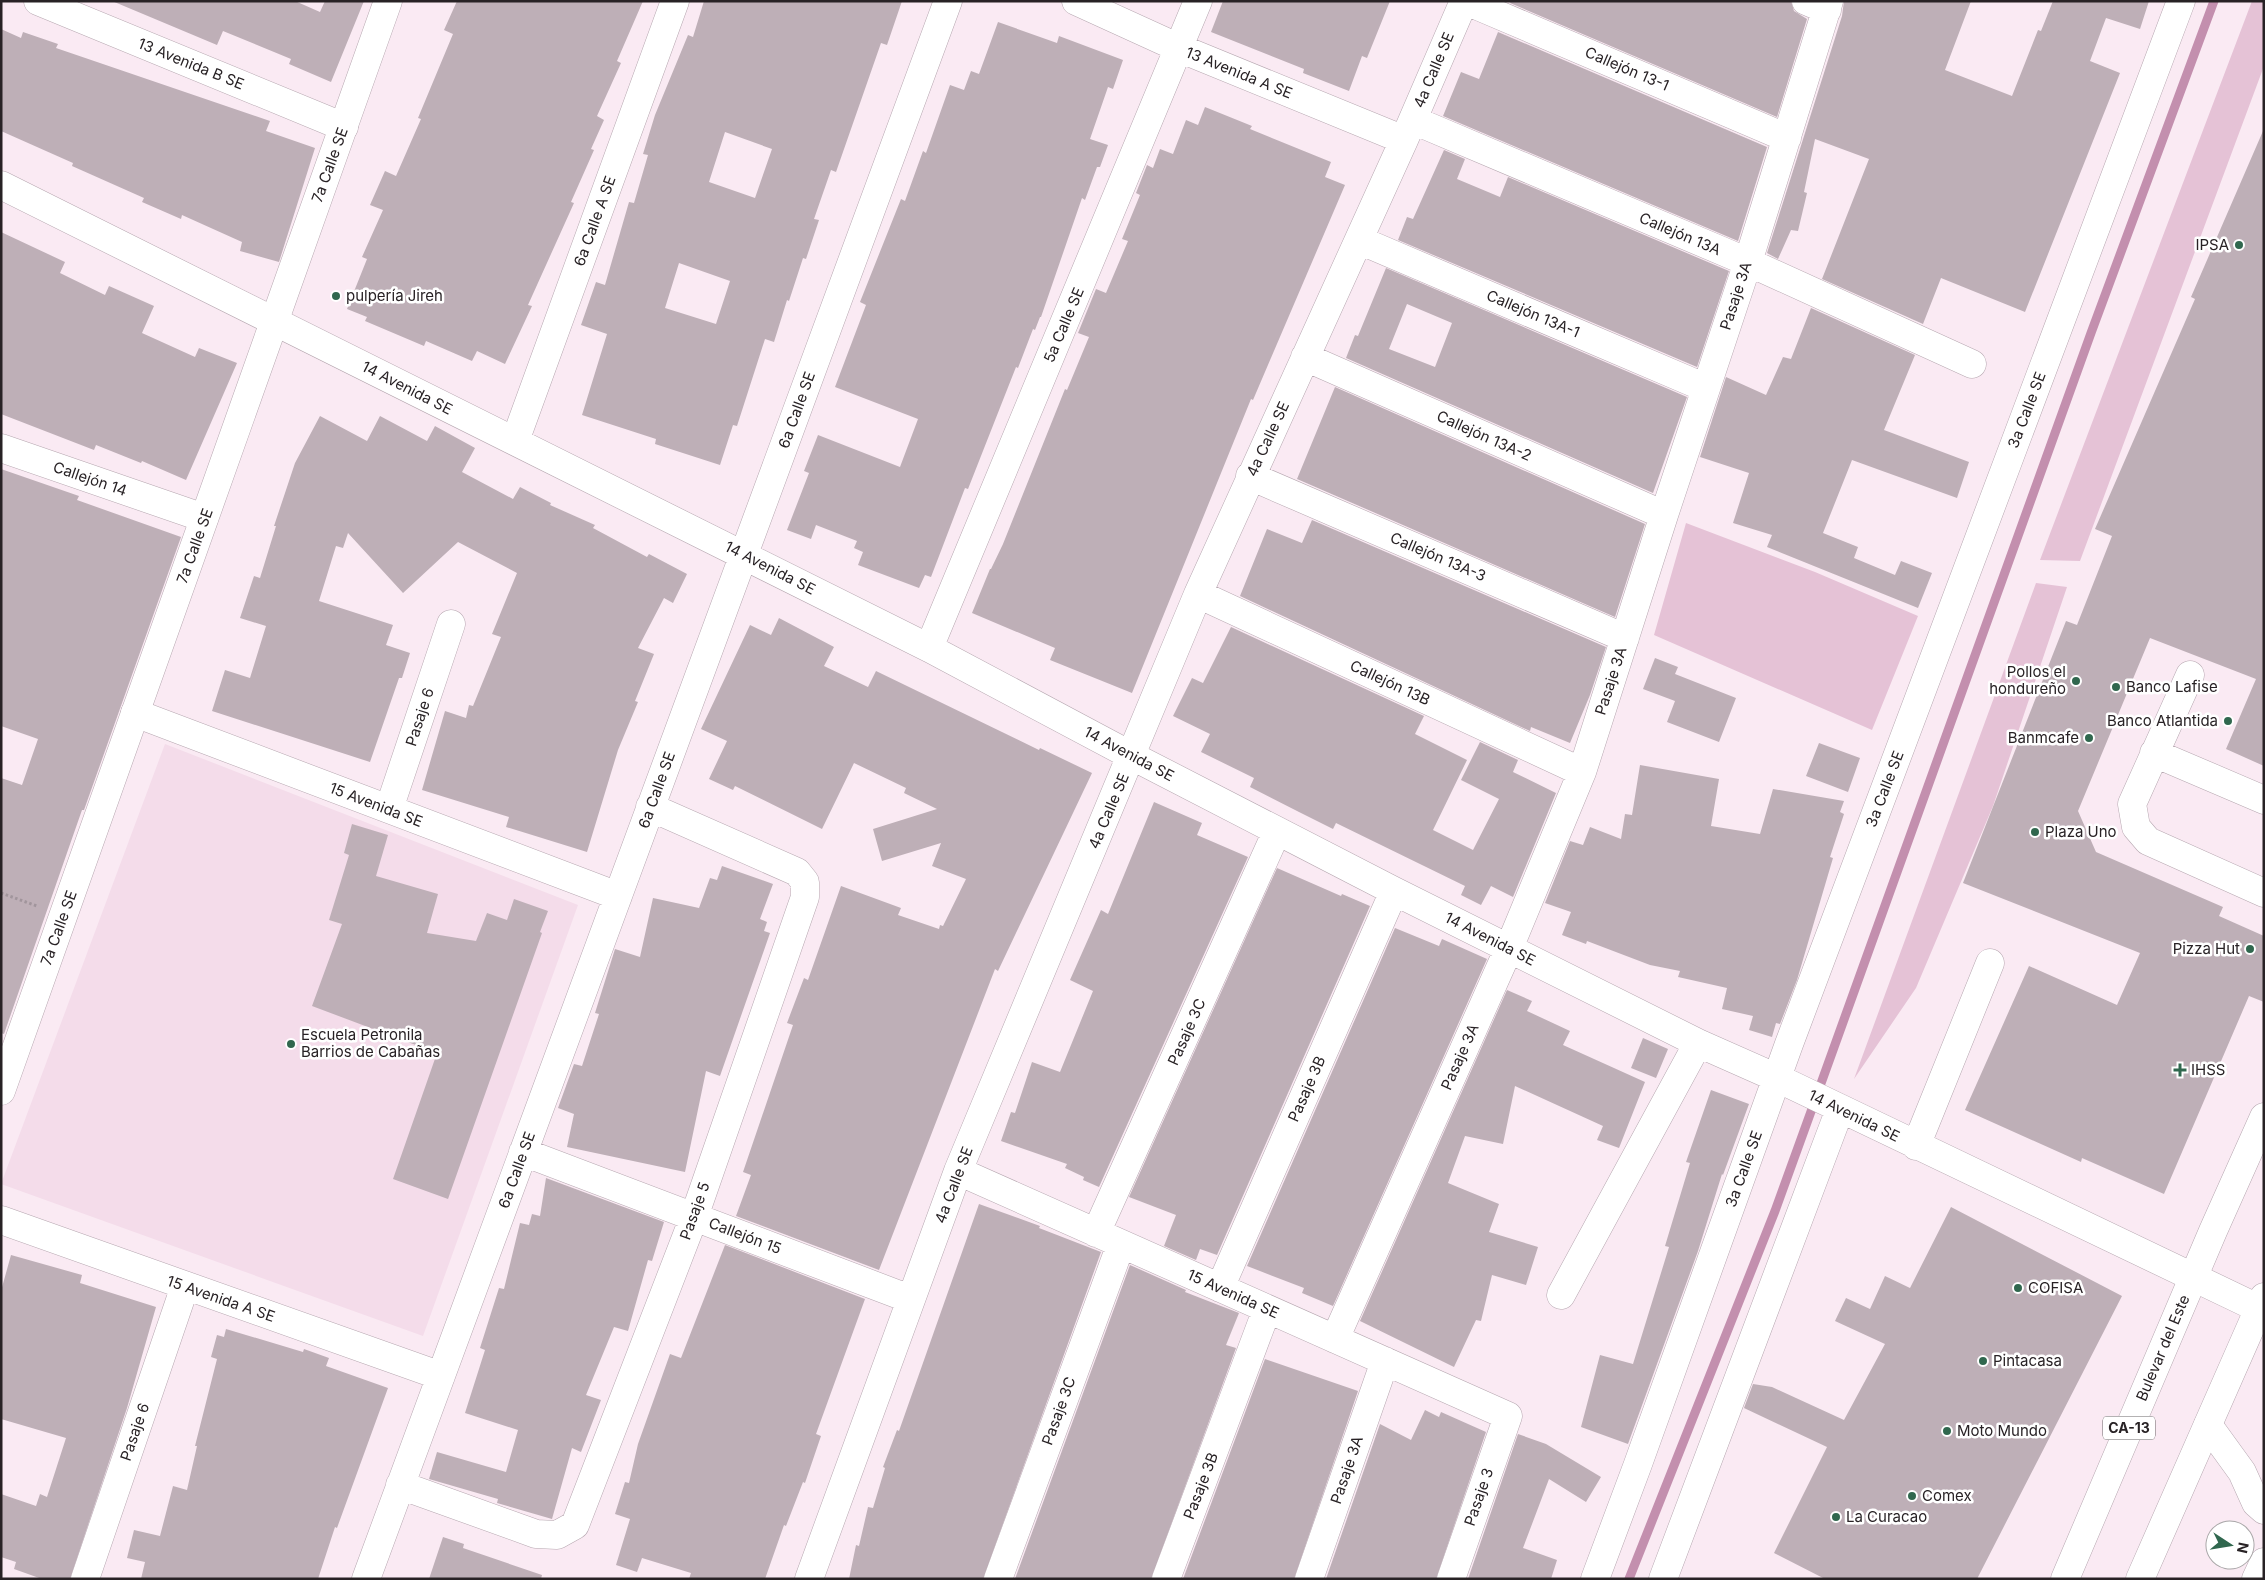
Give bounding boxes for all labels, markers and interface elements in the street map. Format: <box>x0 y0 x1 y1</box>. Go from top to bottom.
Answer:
street label: 4a Calle SE <box>1409 29 1458 111</box>
street label: 13 Avenida B SE <box>135 34 247 93</box>
street label: Callejón 13-1 <box>1582 42 1672 95</box>
street label: 13 Avenida A SE <box>1183 43 1295 103</box>
street label: 7a Calle SE <box>307 125 352 205</box>
street label: 6a Calle A SE <box>569 173 620 269</box>
street label: Callejón 13A <box>1637 208 1724 259</box>
place label: IPSA <box>2195 235 2229 254</box>
marker: IPSA <box>2233 239 2245 251</box>
street label: Pasaje 3A <box>1716 259 1755 332</box>
street label: 5a Calle SE <box>1039 284 1088 365</box>
street label: Callejón 13A-1 <box>1484 285 1583 342</box>
place label: pulpería Jireh <box>346 286 443 305</box>
marker: pulpería Jireh <box>330 290 342 302</box>
street label: 14 Avenida SE <box>359 357 456 419</box>
street label: 6a Calle SE <box>774 369 819 451</box>
street label: 3a Calle SE <box>2003 369 2050 451</box>
street label: 4a Calle SE <box>1242 398 1293 479</box>
street label: Callejón 13A-2 <box>1434 406 1535 465</box>
street label: Callejón 14 <box>51 457 130 500</box>
street label: 7a Calle SE <box>172 506 217 586</box>
street label: Callejón 13A-3 <box>1387 528 1489 585</box>
street label: 14 Avenida SE <box>722 537 819 599</box>
street label: Pasaje 3A <box>1591 644 1630 717</box>
street label: Callejón 13B <box>1347 656 1433 709</box>
place label: Pollos el hondureño <box>1989 662 2066 698</box>
marker: Pollos el hondureño <box>2070 675 2082 687</box>
place label: Banco Lafise <box>2126 677 2218 696</box>
marker: Banco Lafise <box>2110 681 2122 693</box>
street label: Pasaje 6 <box>401 685 438 748</box>
place label: Banco Atlantida <box>2107 711 2218 730</box>
marker: Banco Atlantida <box>2222 715 2234 727</box>
street label: 14 Avenida SE <box>1081 722 1177 785</box>
place label: Banmcafe <box>2008 728 2079 747</box>
marker: Banmcafe <box>2083 732 2095 744</box>
street label: 3a Calle SE <box>1861 748 1908 830</box>
street label: 6a Calle SE <box>634 749 679 831</box>
street label: 4a Calle SE <box>1084 770 1133 852</box>
street label: 15 Avenida SE <box>327 778 426 831</box>
place label: Plaza Uno <box>2045 822 2117 841</box>
marker: Plaza Uno <box>2029 826 2041 838</box>
street label: 7a Calle SE <box>36 888 81 968</box>
street label: 14 Avenida SE <box>1442 908 1539 970</box>
place label: Pizza Hut <box>2173 939 2240 958</box>
marker: Pizza Hut <box>2244 943 2256 955</box>
street label: Pasaje 3C <box>1163 995 1210 1068</box>
street label: Pasaje 3A <box>1437 1021 1483 1093</box>
place label: Escuela Petronila Barrios de Cabañas <box>301 1025 440 1061</box>
marker: Escuela Petronila Barrios de Cabañas <box>285 1038 297 1050</box>
street label: Pasaje 3B <box>1284 1053 1329 1125</box>
place label: IHSS <box>2191 1060 2225 1079</box>
marker: IHSS <box>2173 1063 2187 1077</box>
street label: 14 Avenida SE <box>1805 1085 1903 1146</box>
street label: 3a Calle SE <box>1721 1128 1766 1210</box>
street label: 6a Calle SE <box>494 1129 539 1211</box>
street label: 4a Calle SE <box>930 1144 977 1226</box>
street label: Pasaje 5 <box>675 1179 714 1242</box>
street label: Callejón 15 <box>706 1213 784 1258</box>
street label: 15 Avenida SE <box>1184 1265 1282 1322</box>
street label: 15 Avenida A SE <box>165 1271 278 1326</box>
place label: COFISA <box>2028 1278 2083 1297</box>
marker: COFISA <box>2012 1282 2024 1294</box>
street label: Bulevar del Este <box>2132 1292 2193 1404</box>
place label: Pintacasa <box>1993 1351 2062 1370</box>
marker: Pintacasa <box>1977 1355 1989 1367</box>
street label: Pasaje 3C <box>1037 1374 1080 1448</box>
street label: Pasaje 6 <box>116 1400 153 1463</box>
road number: CA-13 <box>2103 1416 2155 1440</box>
place label: Moto Mundo <box>1957 1421 2047 1440</box>
marker: Moto Mundo <box>1941 1425 1953 1437</box>
street label: Pasaje 3A <box>1326 1433 1367 1506</box>
street label: Pasaje 3B <box>1179 1450 1222 1522</box>
street label: Pasaje 3 <box>1460 1465 1497 1528</box>
place label: Comex <box>1922 1486 1972 1505</box>
marker: Comex <box>1906 1490 1918 1502</box>
place label: La Curacao <box>1846 1507 1927 1526</box>
marker: La Curacao <box>1830 1511 1842 1523</box>
north arrow <box>2205 1520 2255 1570</box>
text: N <box>2234 1541 2253 1555</box>

